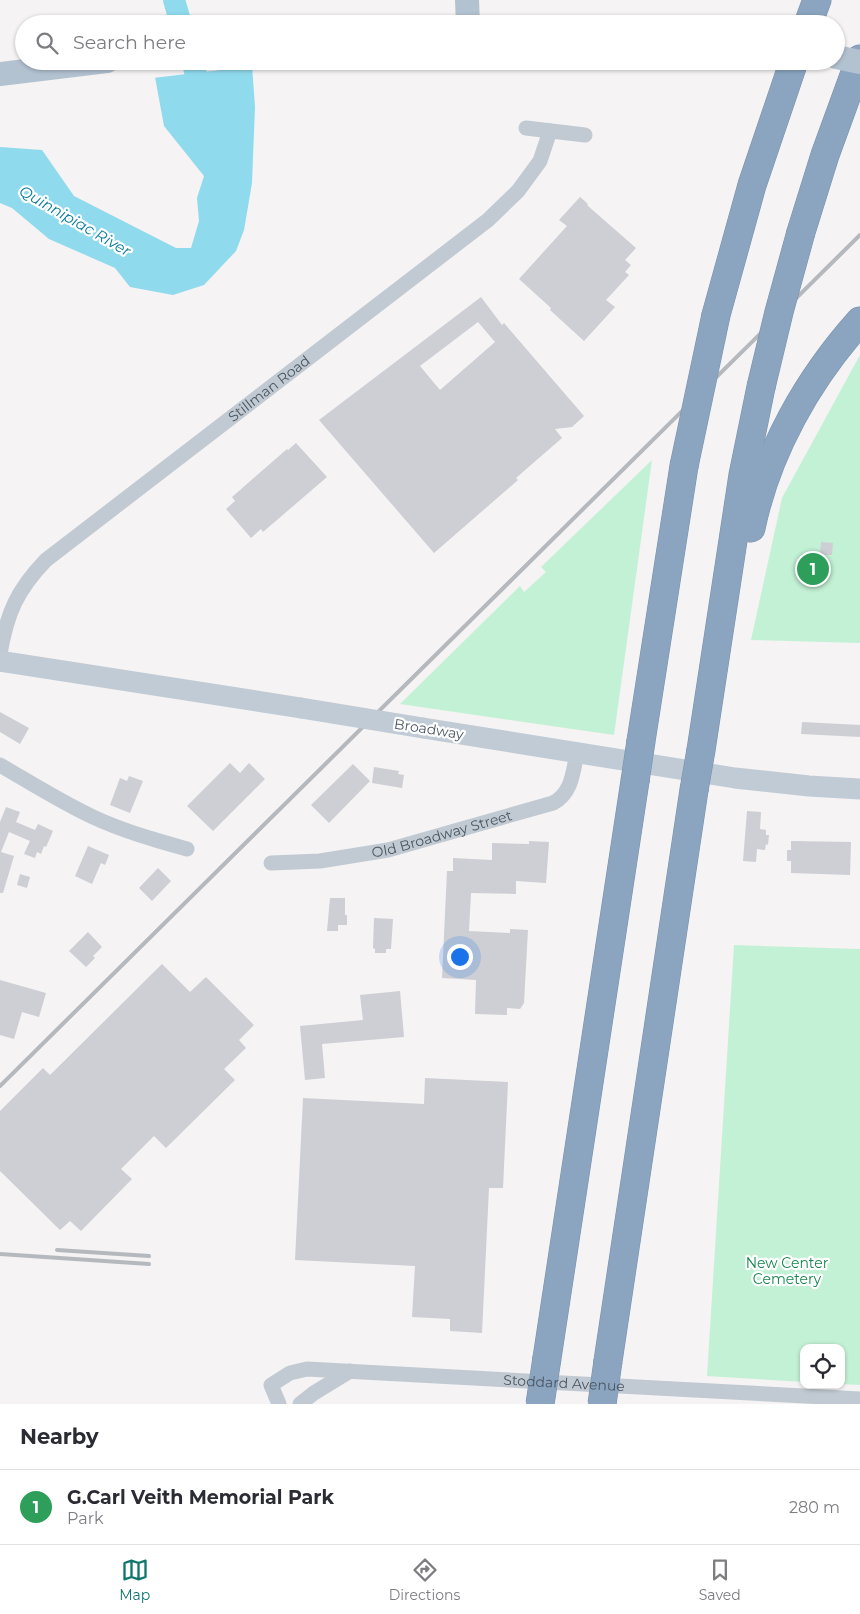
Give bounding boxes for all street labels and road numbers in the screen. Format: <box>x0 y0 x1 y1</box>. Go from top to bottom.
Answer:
street label: Stillman Road <box>224 351 314 426</box>
street label: Broadway <box>393 715 465 743</box>
street label: Old Broadway Street <box>370 806 514 861</box>
street label: Stoddard Avenue <box>503 1371 625 1395</box>

